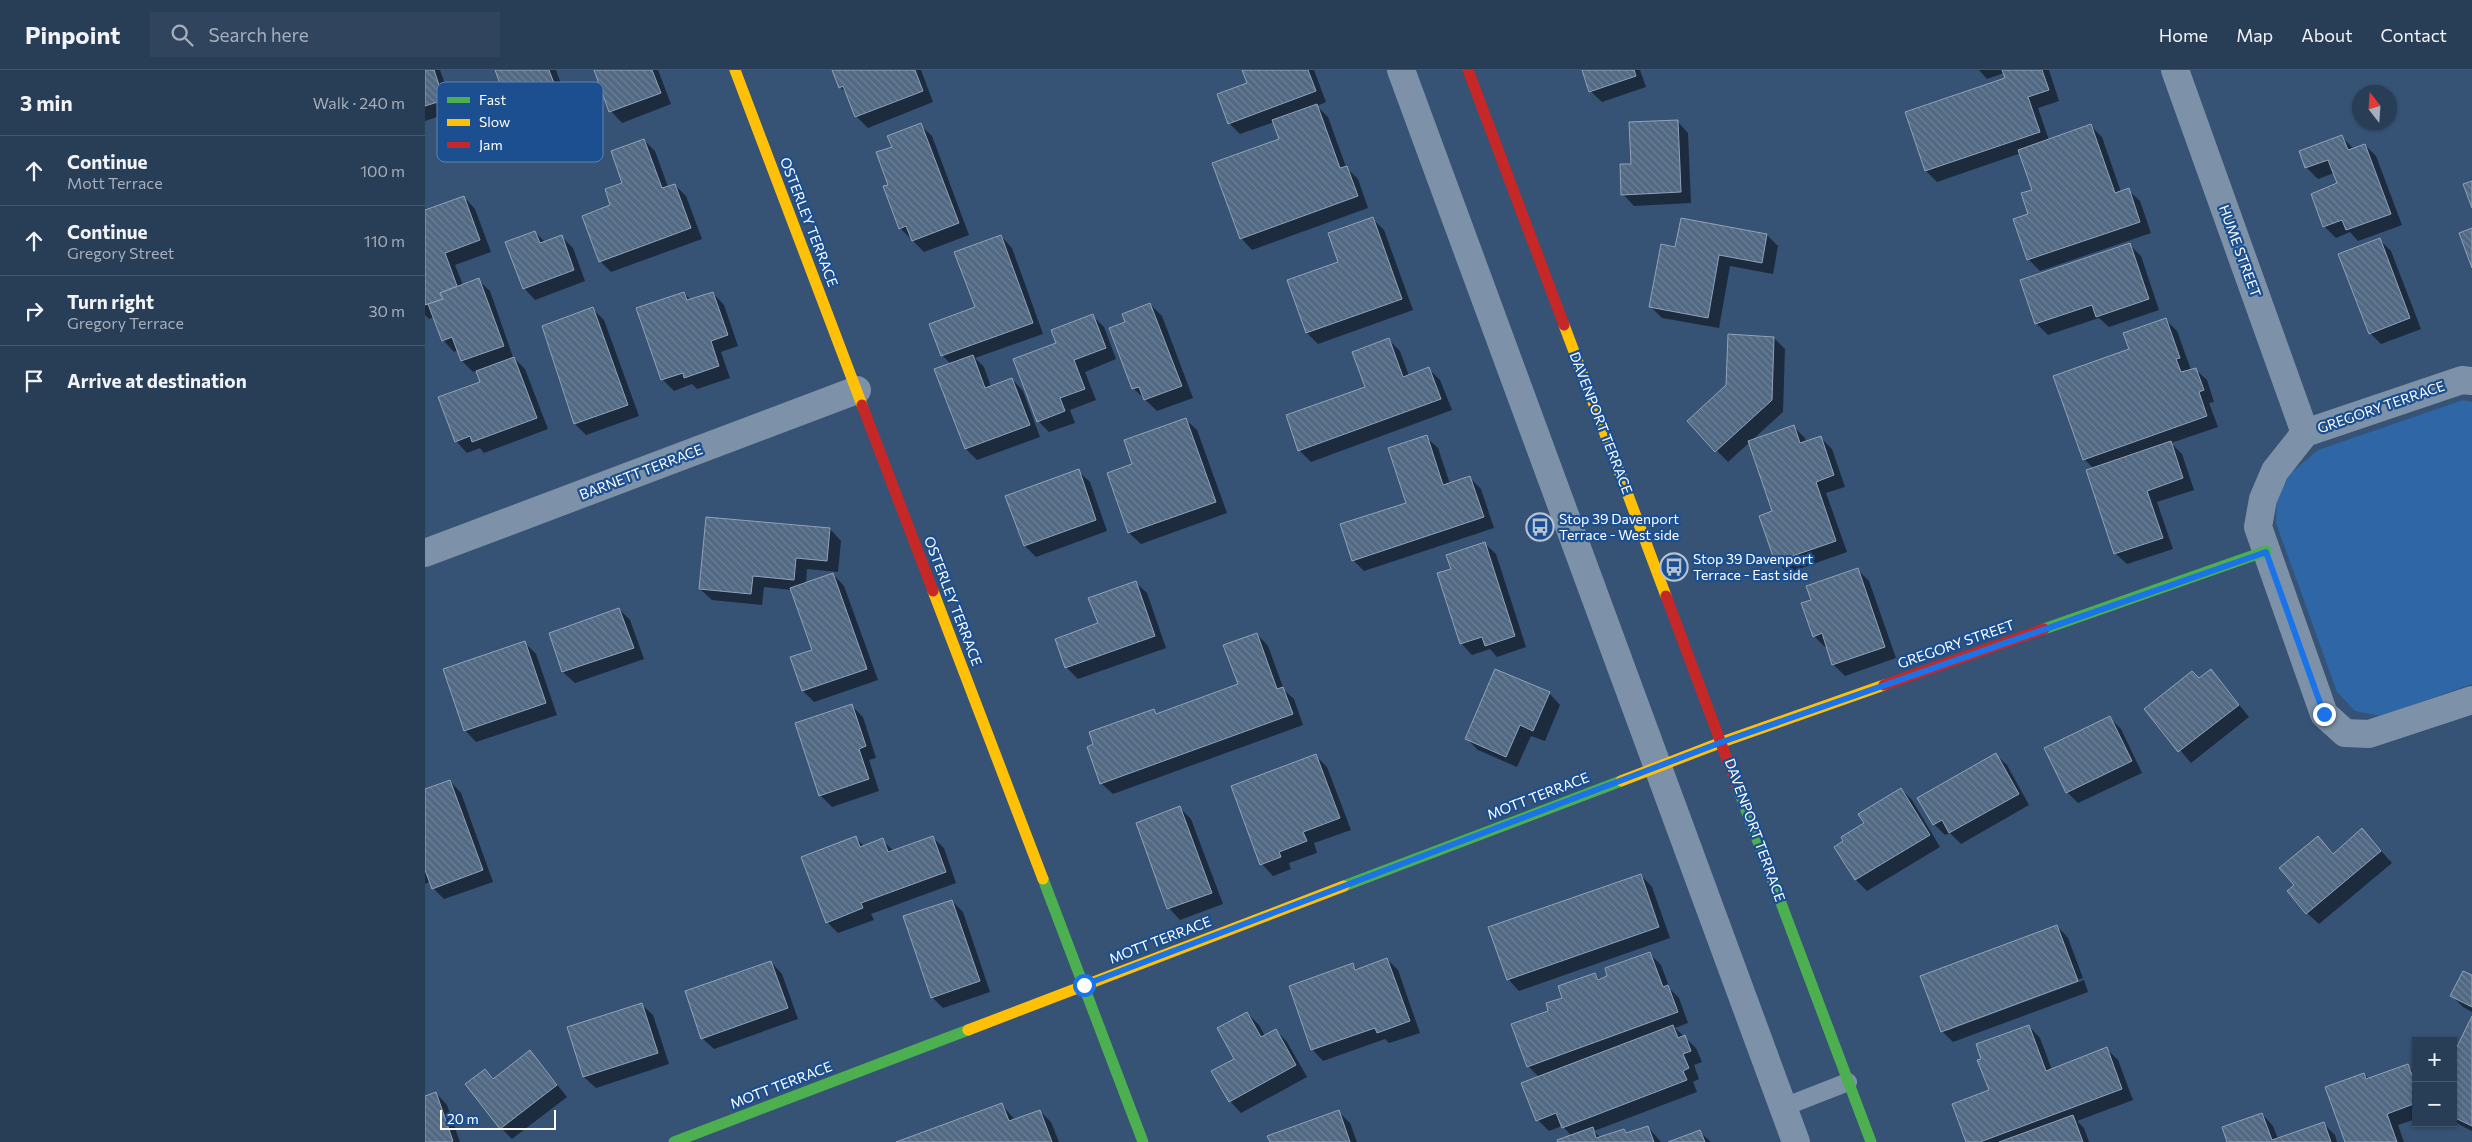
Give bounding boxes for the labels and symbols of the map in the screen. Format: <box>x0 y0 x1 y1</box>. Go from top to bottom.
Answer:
legend <box>437 82 603 162</box>
north arrow <box>2352 85 2397 130</box>
text: Fast <box>479 91 506 108</box>
text: Slow <box>479 113 510 130</box>
text: Jam <box>479 136 503 153</box>
street label: OSTERLEY TERRACE <box>777 155 842 289</box>
street label: HUME STREET <box>2216 202 2265 299</box>
street label: DAVENPORT TERRACE <box>1566 349 1636 496</box>
street label: GREGORY TERRACE <box>2315 377 2447 436</box>
street label: BARNETT TERRACE <box>577 440 705 503</box>
place label: Stop 39 Davenport Terrace - West side <box>1559 510 1679 543</box>
bus stop icon: Stop 39 Davenport Terrace - West side <box>1525 512 1555 542</box>
street label: OSTERLEY TERRACE <box>921 534 986 668</box>
place label: Stop 39 Davenport Terrace - East side <box>1693 550 1813 583</box>
bus stop icon: Stop 39 Davenport Terrace - East side <box>1659 552 1689 582</box>
street label: GREGORY STREET <box>1895 616 2017 671</box>
route end <box>2313 703 2336 726</box>
street label: DAVENPORT TERRACE <box>1722 756 1789 904</box>
street label: MOTT TERRACE <box>1484 768 1591 823</box>
street label: MOTT TERRACE <box>1106 912 1213 967</box>
route start <box>1073 974 1096 997</box>
street label: MOTT TERRACE <box>727 1057 834 1112</box>
scale bar <box>440 1107 556 1130</box>

